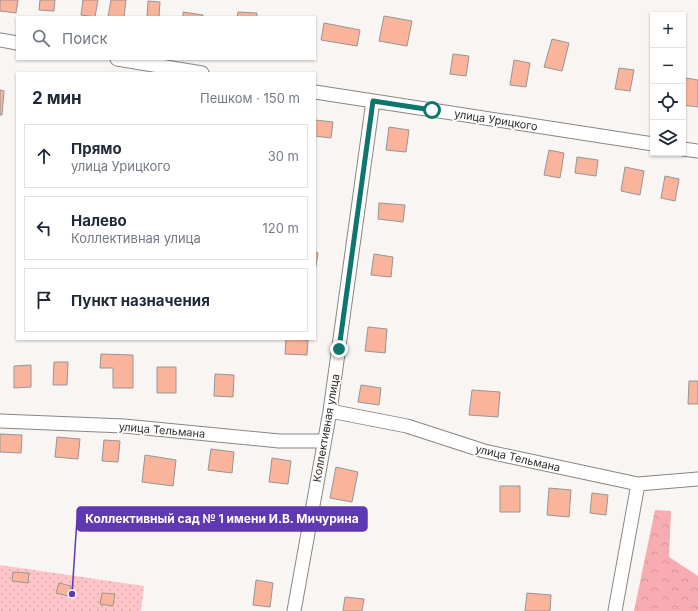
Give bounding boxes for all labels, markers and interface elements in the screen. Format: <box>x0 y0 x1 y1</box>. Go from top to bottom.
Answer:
map controls <box>650 12 686 156</box>
button: + <box>650 12 686 48</box>
search box <box>16 16 316 60</box>
icon: search <box>30 27 52 49</box>
text: Поиск <box>62 29 108 48</box>
button: − <box>650 48 686 84</box>
button: locate <box>650 84 686 120</box>
text: 2 мин <box>32 88 82 108</box>
text: Пешком · 150 m <box>200 90 300 106</box>
route start <box>423 101 441 119</box>
street label: улица Урицкого <box>453 107 539 134</box>
button: layers <box>650 120 686 156</box>
text: Прямо <box>71 139 122 158</box>
icon: ahead <box>33 145 55 167</box>
text: 30 m <box>268 148 299 164</box>
text: улица Урицкого <box>71 158 170 174</box>
text: Налево <box>71 211 127 230</box>
icon: left <box>33 217 55 239</box>
text: 120 m <box>263 220 299 236</box>
text: Коллективная улица <box>71 230 201 246</box>
icon: arrive <box>33 289 55 311</box>
text: Пункт назначения <box>71 291 210 310</box>
route end <box>330 340 348 358</box>
street label: Коллективная улица <box>310 373 342 483</box>
street label: улица Тельмана <box>118 419 206 441</box>
street label: улица Тельмана <box>474 441 562 475</box>
callout: Коллективный сад № 1 имени И.В. Мичурина <box>77 507 367 531</box>
text: Коллективный сад № 1 имени И.В. Мичурина <box>85 511 359 526</box>

